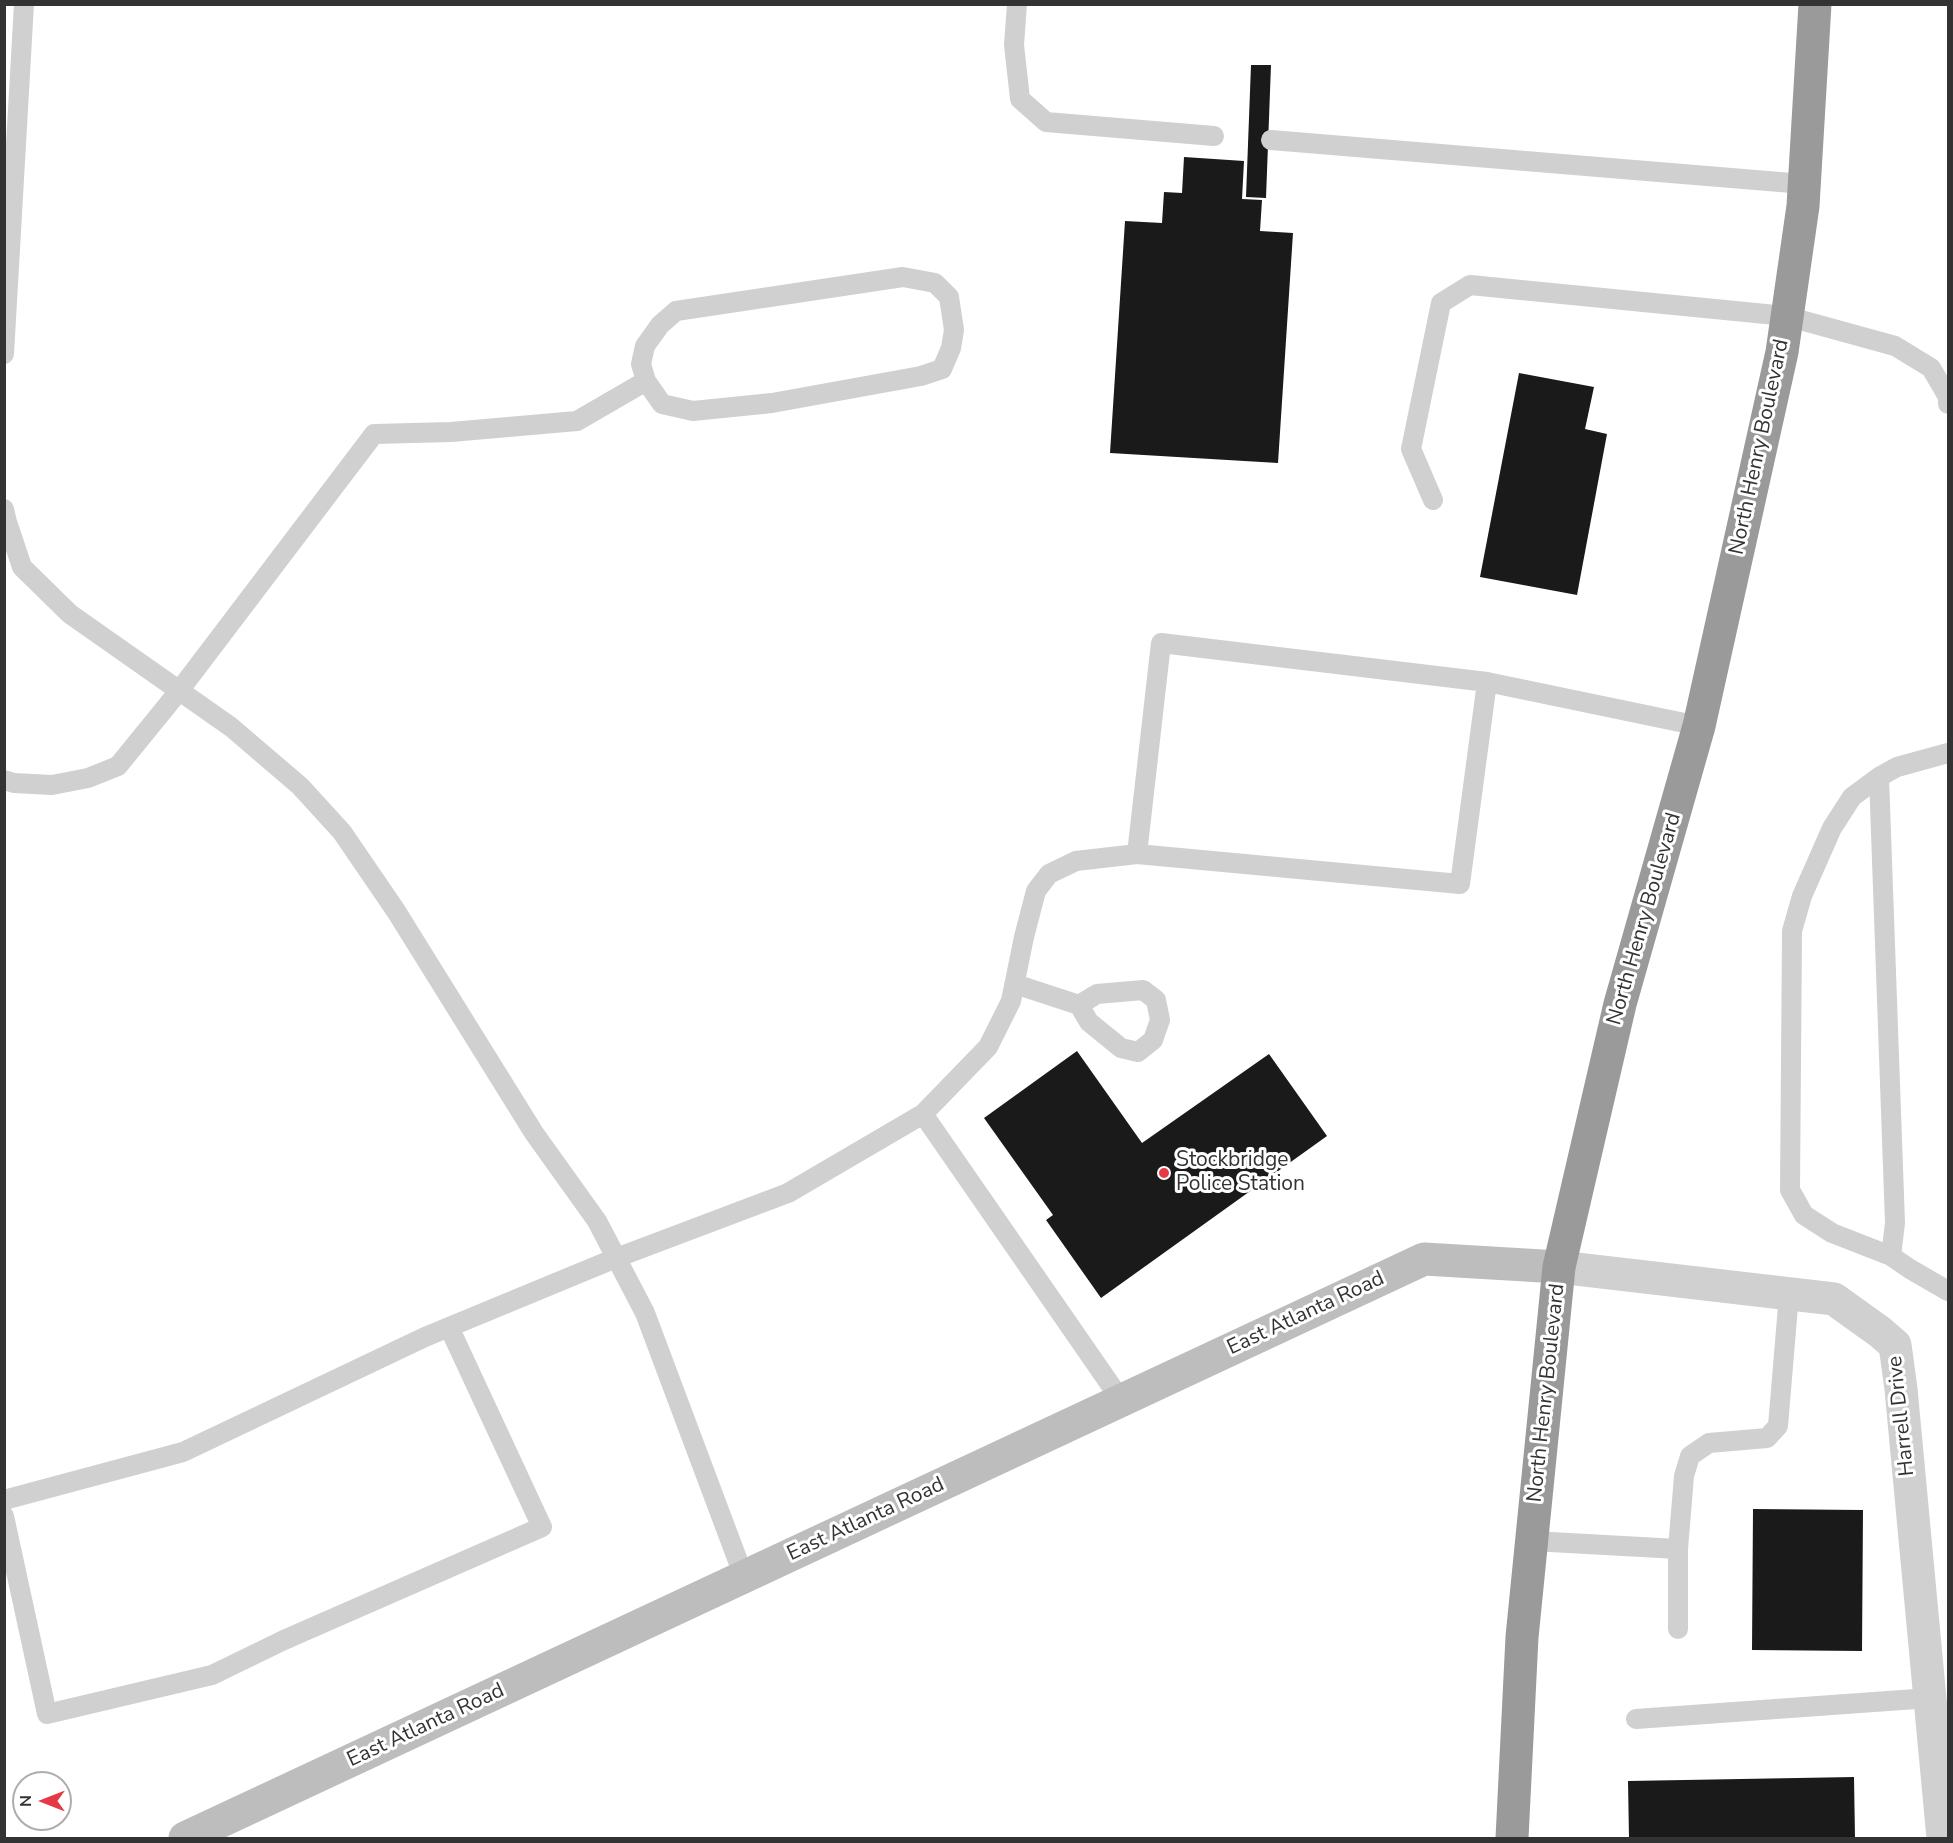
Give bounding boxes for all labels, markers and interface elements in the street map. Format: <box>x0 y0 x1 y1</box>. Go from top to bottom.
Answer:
street label: North Henry Boulevard <box>1725 337 1795 557</box>
street label: North Henry Boulevard <box>1603 810 1687 1028</box>
place label: Stockbridge Police Station <box>1176 1148 1305 1198</box>
marker: Stockbridge Police Station <box>1157 1166 1171 1180</box>
street label: East Atlanta Road <box>1223 1267 1389 1361</box>
street label: North Henry Boulevard <box>1523 1283 1571 1503</box>
street label: Harrell Drive <box>1883 1355 1921 1477</box>
street label: East Atlanta Road <box>783 1473 949 1567</box>
street label: East Atlanta Road <box>343 1679 509 1773</box>
north arrow <box>12 1771 72 1831</box>
text: N <box>15 1795 37 1807</box>

